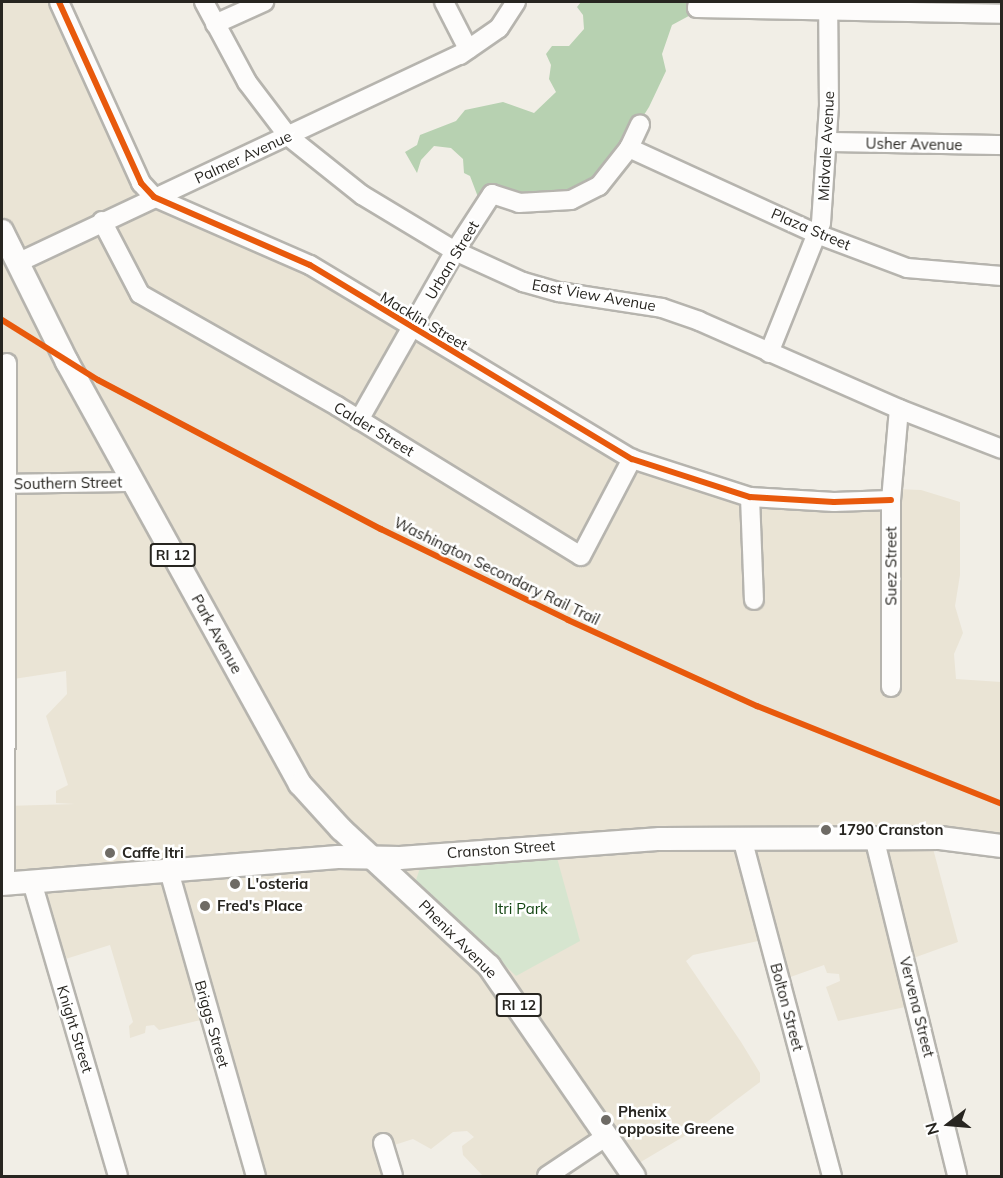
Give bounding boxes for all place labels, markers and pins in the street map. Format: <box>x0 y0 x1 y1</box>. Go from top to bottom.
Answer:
place label: 1790 Cranston <box>838 821 944 839</box>
marker: 1790 Cranston <box>819 823 833 837</box>
place label: Caffe Itri <box>122 844 184 862</box>
marker: Caffe Itri <box>103 846 117 860</box>
place label: L'osteria <box>247 875 308 893</box>
marker: L'osteria <box>228 877 242 891</box>
place label: Fred's Place <box>217 897 303 915</box>
marker: Fred's Place <box>198 899 212 913</box>
place label: Phenix opposite Greene <box>618 1102 734 1137</box>
marker: Phenix opposite Greene <box>599 1113 613 1127</box>

